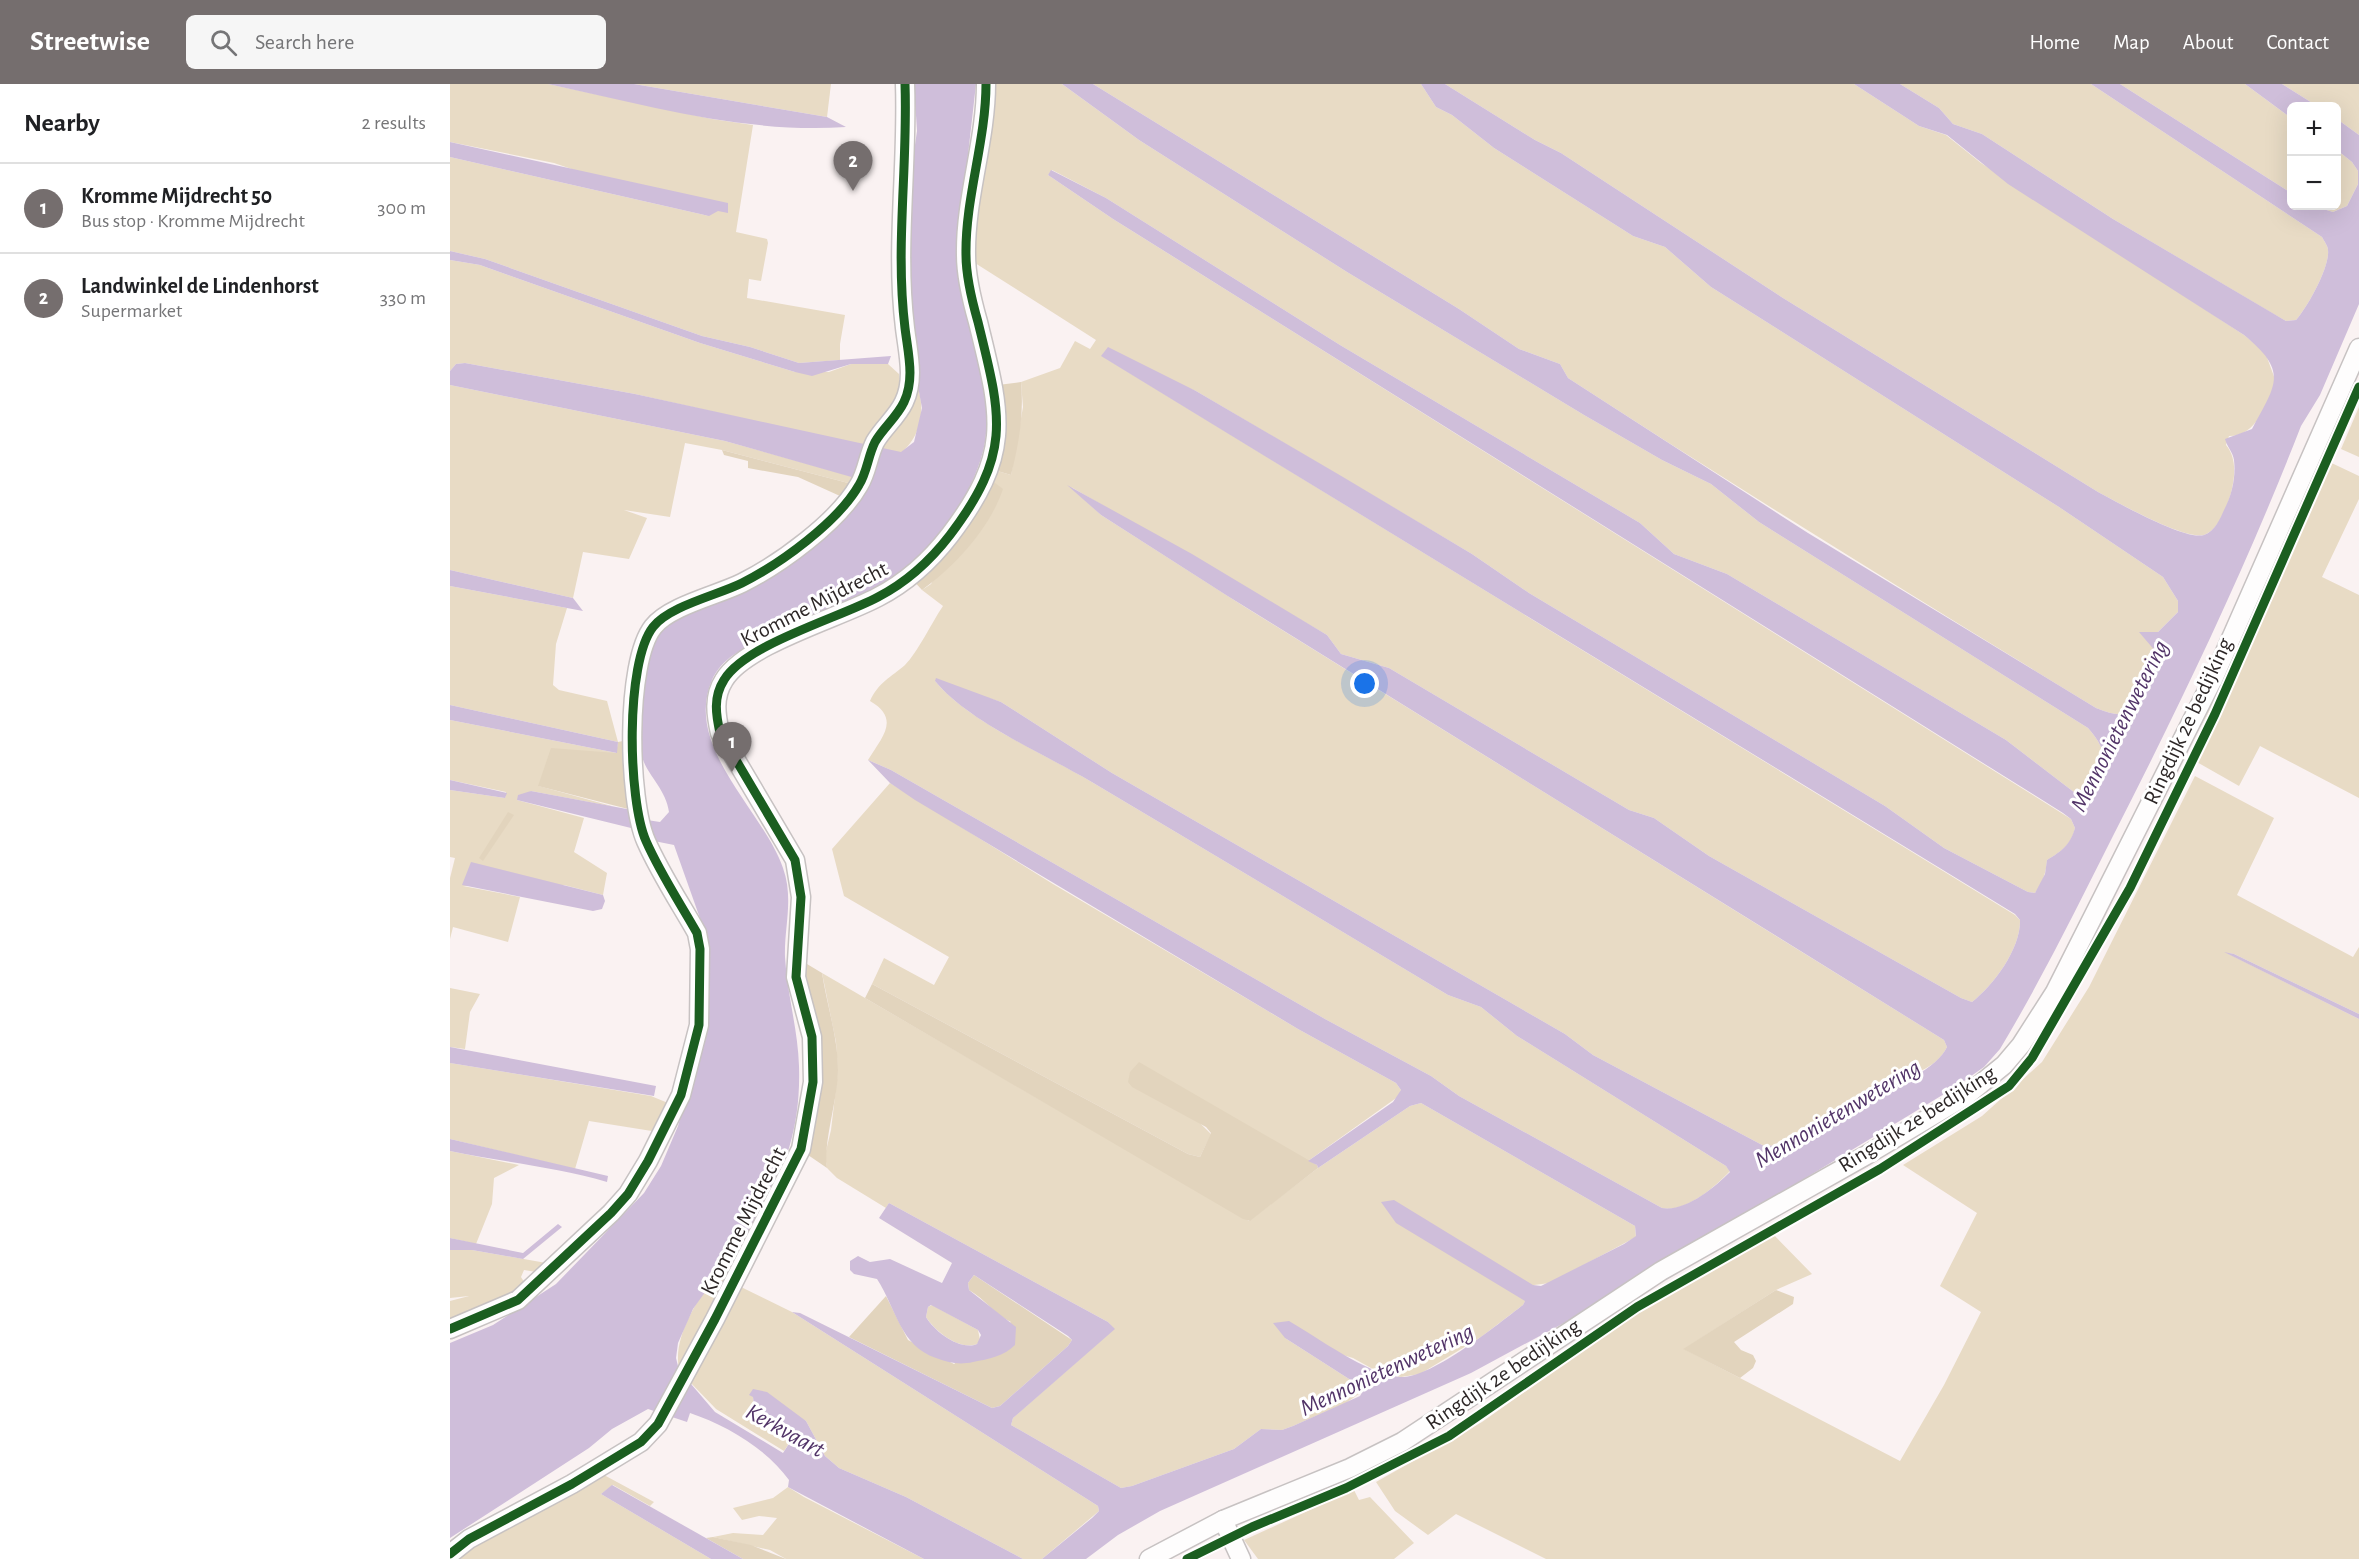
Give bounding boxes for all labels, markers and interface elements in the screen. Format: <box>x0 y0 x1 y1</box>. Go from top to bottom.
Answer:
search box <box>186 15 606 69</box>
icon: search <box>207 26 240 59</box>
text: Streetwise <box>30 28 150 56</box>
text: Search here <box>255 31 354 53</box>
text: Home <box>2029 32 2080 53</box>
text: Map <box>2113 32 2150 53</box>
text: About <box>2183 32 2233 53</box>
text: Contact <box>2266 32 2329 53</box>
map controls <box>2287 102 2341 210</box>
button: + <box>2287 102 2341 156</box>
text: Nearby <box>24 110 100 136</box>
text: 2 results <box>362 113 426 133</box>
pin: 2 <box>834 141 872 191</box>
button: − <box>2287 156 2341 210</box>
text: Kromme Mijdrecht 50 <box>81 185 272 207</box>
text: 1 <box>40 198 47 218</box>
text: 300 m <box>377 198 426 218</box>
text: Bus stop · Kromme Mijdrecht <box>81 211 305 231</box>
text: Landwinkel de Lindenhorst <box>81 275 319 297</box>
text: 2 <box>39 288 48 308</box>
text: 330 m <box>380 288 426 308</box>
text: Supermarket <box>81 301 182 321</box>
street label: Kromme Mijdrecht <box>737 557 891 651</box>
street label: Ringdijk 2e bedijking <box>2140 634 2236 808</box>
water label: Mennonietenwetering <box>2067 637 2173 815</box>
your location <box>1350 669 1379 698</box>
pin: 1 <box>712 722 752 772</box>
water label: Mennonietenwetering <box>1751 1055 1925 1173</box>
street label: Ringdijk 2e bedijking <box>1834 1062 2000 1176</box>
street label: Kromme Mijdrecht <box>696 1144 790 1298</box>
street label: Ringdijk 2e bedijking <box>1422 1314 1584 1434</box>
water label: Mennonietenwetering <box>1296 1319 1478 1421</box>
water label: Kerkvaart <box>741 1400 829 1462</box>

